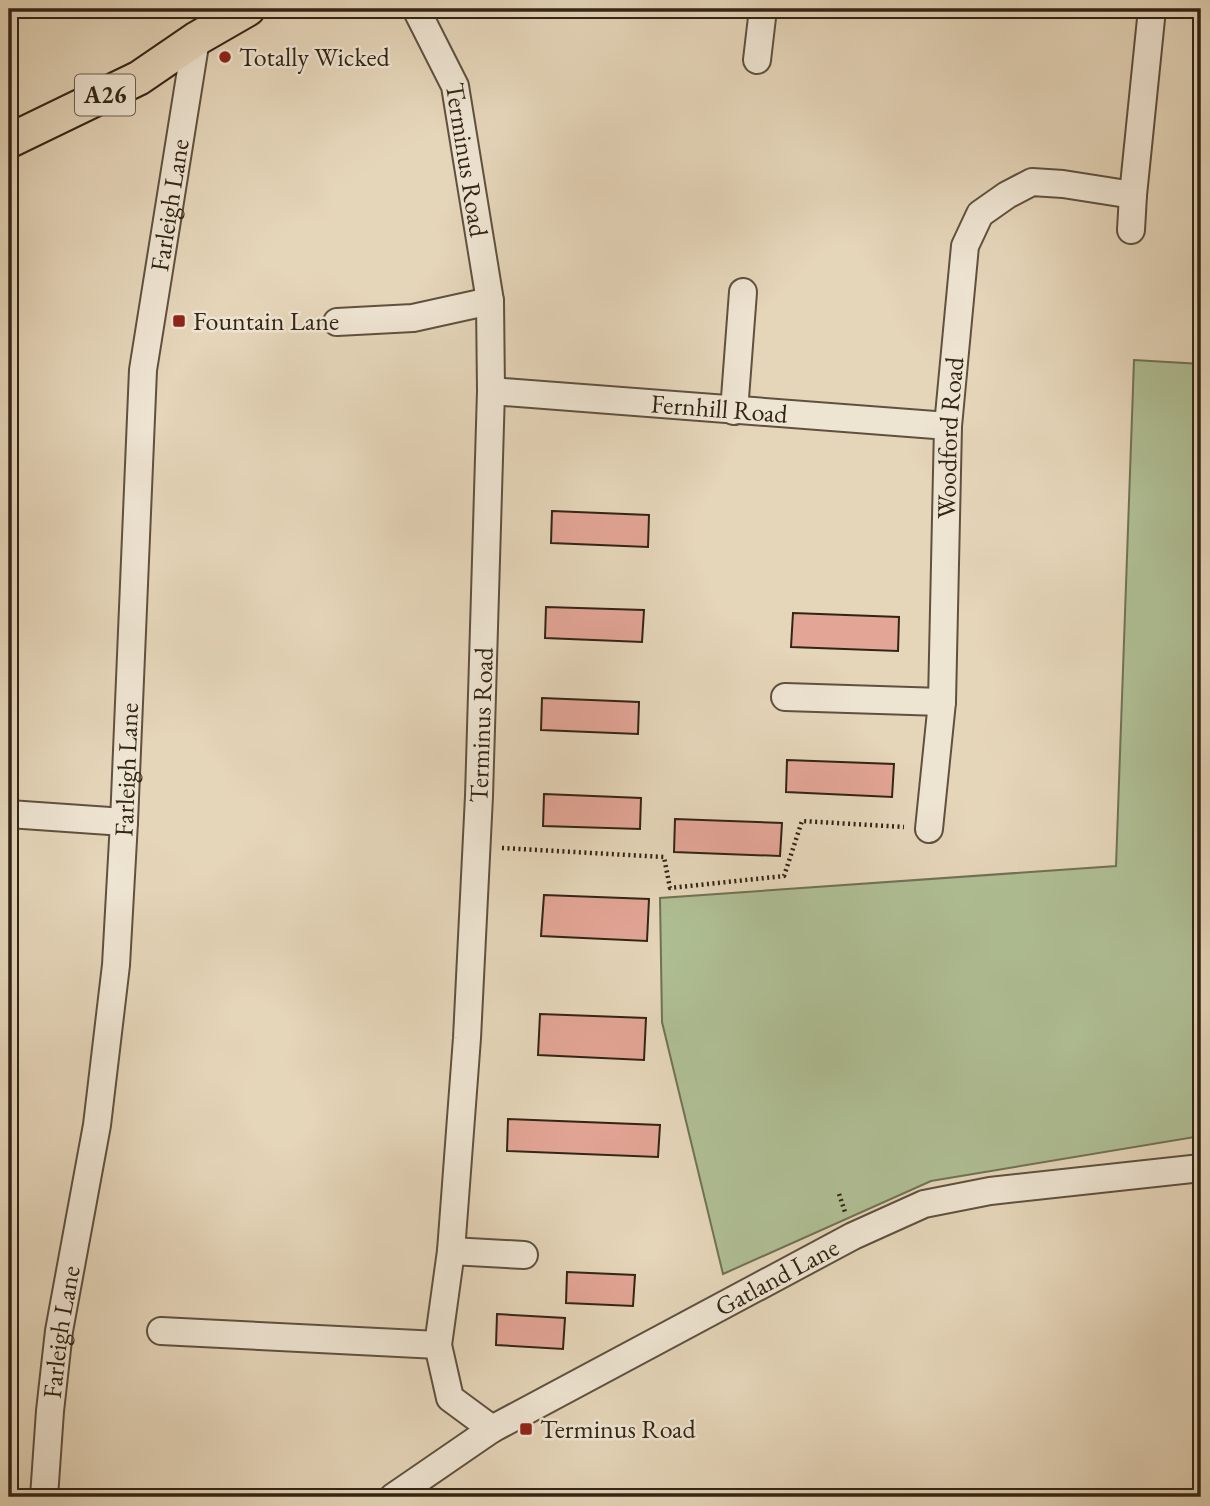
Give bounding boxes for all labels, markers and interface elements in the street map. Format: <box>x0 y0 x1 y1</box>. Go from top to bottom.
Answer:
place label: Totally Wicked <box>239 40 390 74</box>
marker: Totally Wicked <box>217 49 233 65</box>
road number: A26 <box>75 74 135 116</box>
street label: Terminus Road <box>438 80 496 240</box>
street label: Farleigh Lane <box>142 136 197 274</box>
place label: Fountain Lane <box>193 304 339 338</box>
marker: Fountain Lane <box>171 313 187 329</box>
street label: Woodford Road <box>929 355 972 519</box>
street label: Fernhill Road <box>650 386 790 431</box>
street label: Terminus Road <box>461 646 501 803</box>
street label: Farleigh Lane <box>106 702 146 837</box>
street label: Gatland Lane <box>709 1230 845 1324</box>
street label: Farleigh Lane <box>35 1263 88 1400</box>
place label: Terminus Road <box>540 1412 696 1446</box>
marker: Terminus Road <box>518 1421 534 1437</box>

